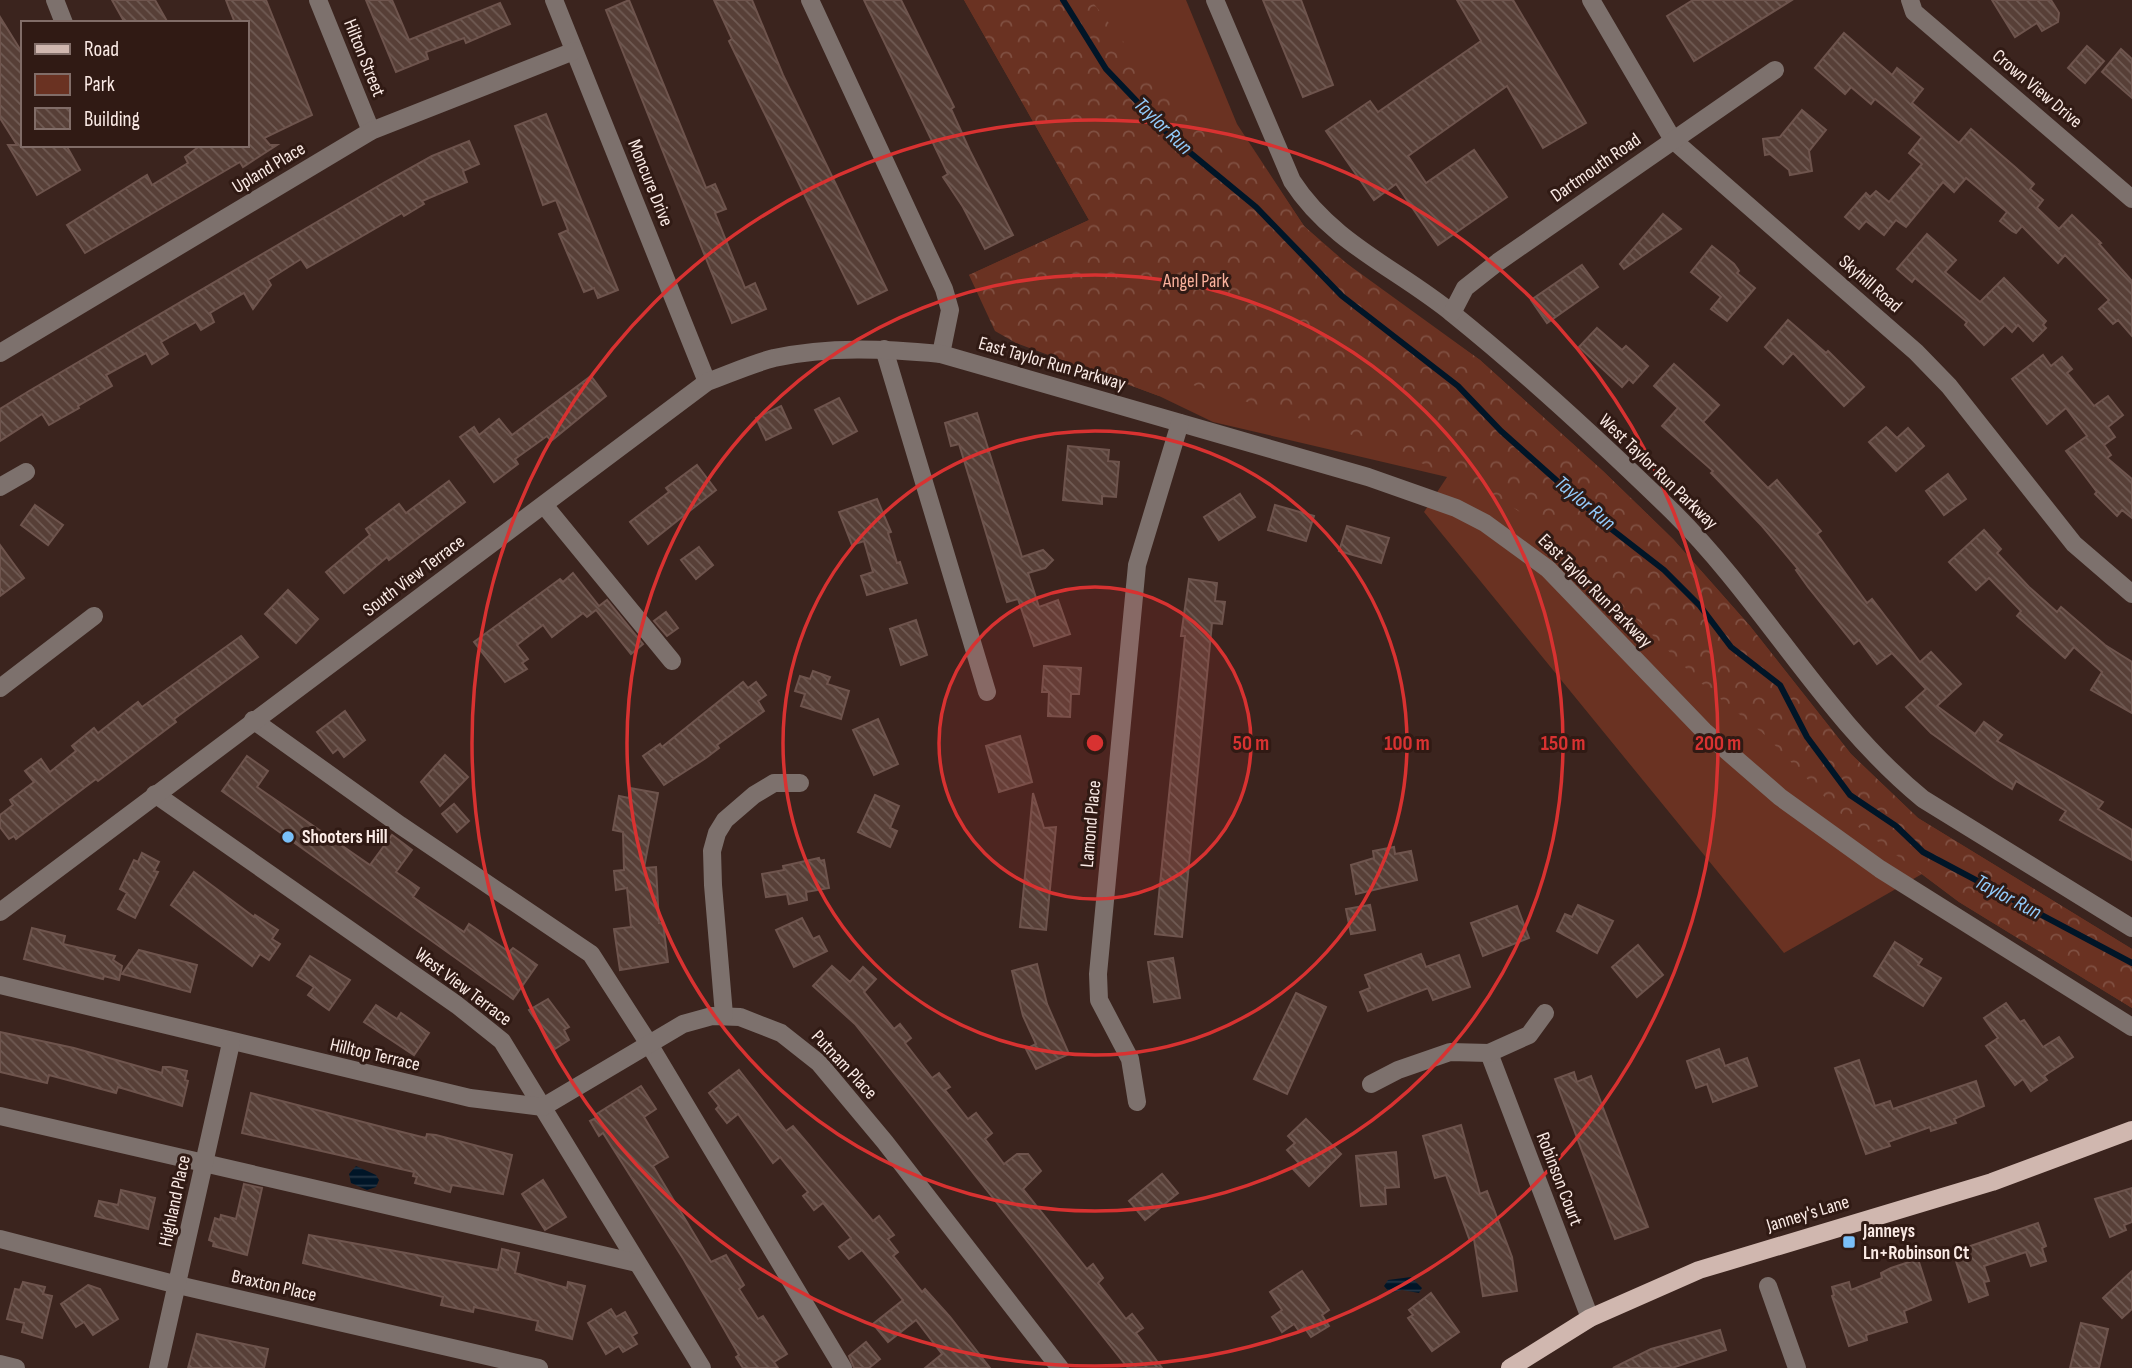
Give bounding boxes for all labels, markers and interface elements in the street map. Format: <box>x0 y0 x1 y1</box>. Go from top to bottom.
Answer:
street label: Hilton Street <box>338 16 390 100</box>
legend <box>21 21 248 147</box>
text: Road <box>84 37 119 62</box>
street label: Crown View Drive <box>1987 45 2087 133</box>
text: Park <box>84 72 115 97</box>
water label: Taylor Run <box>1128 92 1198 160</box>
text: Building <box>84 107 140 132</box>
street label: Dartmouth Road <box>1547 129 1645 207</box>
street label: Moncure Drive <box>622 136 678 230</box>
street label: Upland Place <box>228 137 310 199</box>
street label: Skyhill Road <box>1834 250 1906 318</box>
park label: Angel Park <box>1162 270 1230 293</box>
street label: East Taylor Run Parkway <box>976 332 1129 396</box>
street label: West Taylor Run Parkway <box>1594 409 1723 535</box>
water label: Taylor Run <box>1549 470 1621 536</box>
street label: East Taylor Run Parkway <box>1533 529 1657 653</box>
street label: South View Terrace <box>359 530 469 622</box>
centre of rings <box>1083 731 1107 755</box>
text: 50 m <box>1233 731 1269 756</box>
text: 100 m <box>1384 731 1430 756</box>
text: 150 m <box>1541 731 1585 756</box>
text: 200 m <box>1695 731 1741 756</box>
street label: Lamond Place <box>1076 779 1106 869</box>
place label: Shooters Hill <box>302 826 388 849</box>
marker: Shooters Hill <box>280 829 296 845</box>
water label: Taylor Run <box>1970 869 2046 925</box>
street label: West View Terrace <box>410 943 516 1031</box>
street label: Putnam Place <box>806 1026 882 1104</box>
street label: Hilltop Terrace <box>328 1033 422 1077</box>
street label: Robinson Court <box>1531 1129 1587 1229</box>
street label: Highland Place <box>154 1153 196 1249</box>
street label: Janney's Lane <box>1763 1191 1852 1238</box>
place label: Janneys Ln+Robinson Ct <box>1862 1220 1969 1265</box>
marker: Janneys Ln+Robinson Ct <box>1841 1234 1857 1250</box>
street label: Braxton Place <box>229 1265 319 1307</box>

